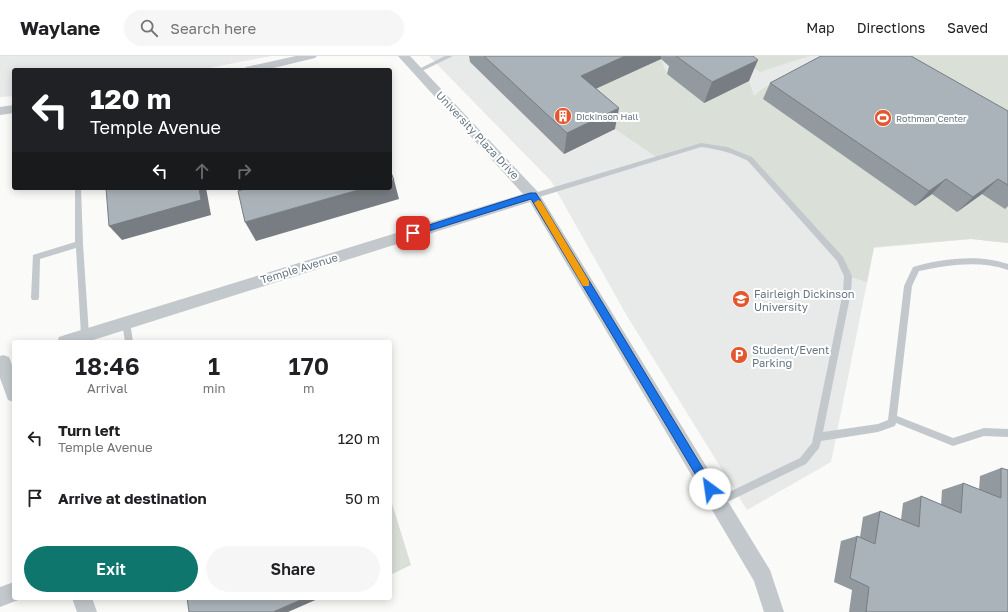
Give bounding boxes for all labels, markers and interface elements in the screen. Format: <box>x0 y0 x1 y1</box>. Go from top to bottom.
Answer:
search box <box>124 10 404 46</box>
text: Waylane <box>20 16 100 39</box>
icon: search <box>138 17 160 39</box>
text: Search here <box>170 19 256 37</box>
text: Map <box>806 19 835 36</box>
text: Directions <box>857 19 925 36</box>
text: Saved <box>947 19 988 36</box>
text: 120 m <box>90 82 171 115</box>
icon: left <box>24 84 76 136</box>
street label: University Plaza Drive <box>434 88 522 182</box>
building icon: Dickinson Hall <box>553 106 573 126</box>
sports icon: Rothman Center <box>873 108 893 128</box>
place label: Dickinson Hall <box>576 111 638 122</box>
place label: Rothman Center <box>896 113 967 124</box>
text: Temple Avenue <box>90 116 221 138</box>
icon: left <box>149 160 171 182</box>
icon: ahead <box>191 160 213 182</box>
icon: right <box>233 160 255 182</box>
pin <box>396 216 430 250</box>
icon: arrive <box>402 222 424 244</box>
street label: Temple Avenue <box>259 250 339 286</box>
place label: Fairleigh Dickinson University <box>754 287 855 313</box>
school or university icon: Fairleigh Dickinson University <box>731 289 751 309</box>
place label: Student/Event Parking <box>752 343 829 369</box>
parking icon: Student/Event Parking <box>729 345 749 365</box>
text: 18:46 <box>75 351 140 380</box>
text: 1 <box>208 351 220 380</box>
text: 170 <box>289 351 329 380</box>
text: Arrival <box>87 380 128 396</box>
text: min <box>203 380 226 396</box>
text: m <box>303 380 315 396</box>
text: Turn left <box>58 421 120 439</box>
icon: left <box>24 427 46 449</box>
text: 120 m <box>338 429 380 447</box>
text: Temple Avenue <box>58 439 153 455</box>
position arrow <box>689 468 731 510</box>
icon: arrive <box>24 487 46 509</box>
text: Arrive at destination <box>58 489 207 507</box>
text: 50 m <box>345 489 380 507</box>
button: Exit <box>24 546 198 592</box>
button: Share <box>206 546 380 592</box>

